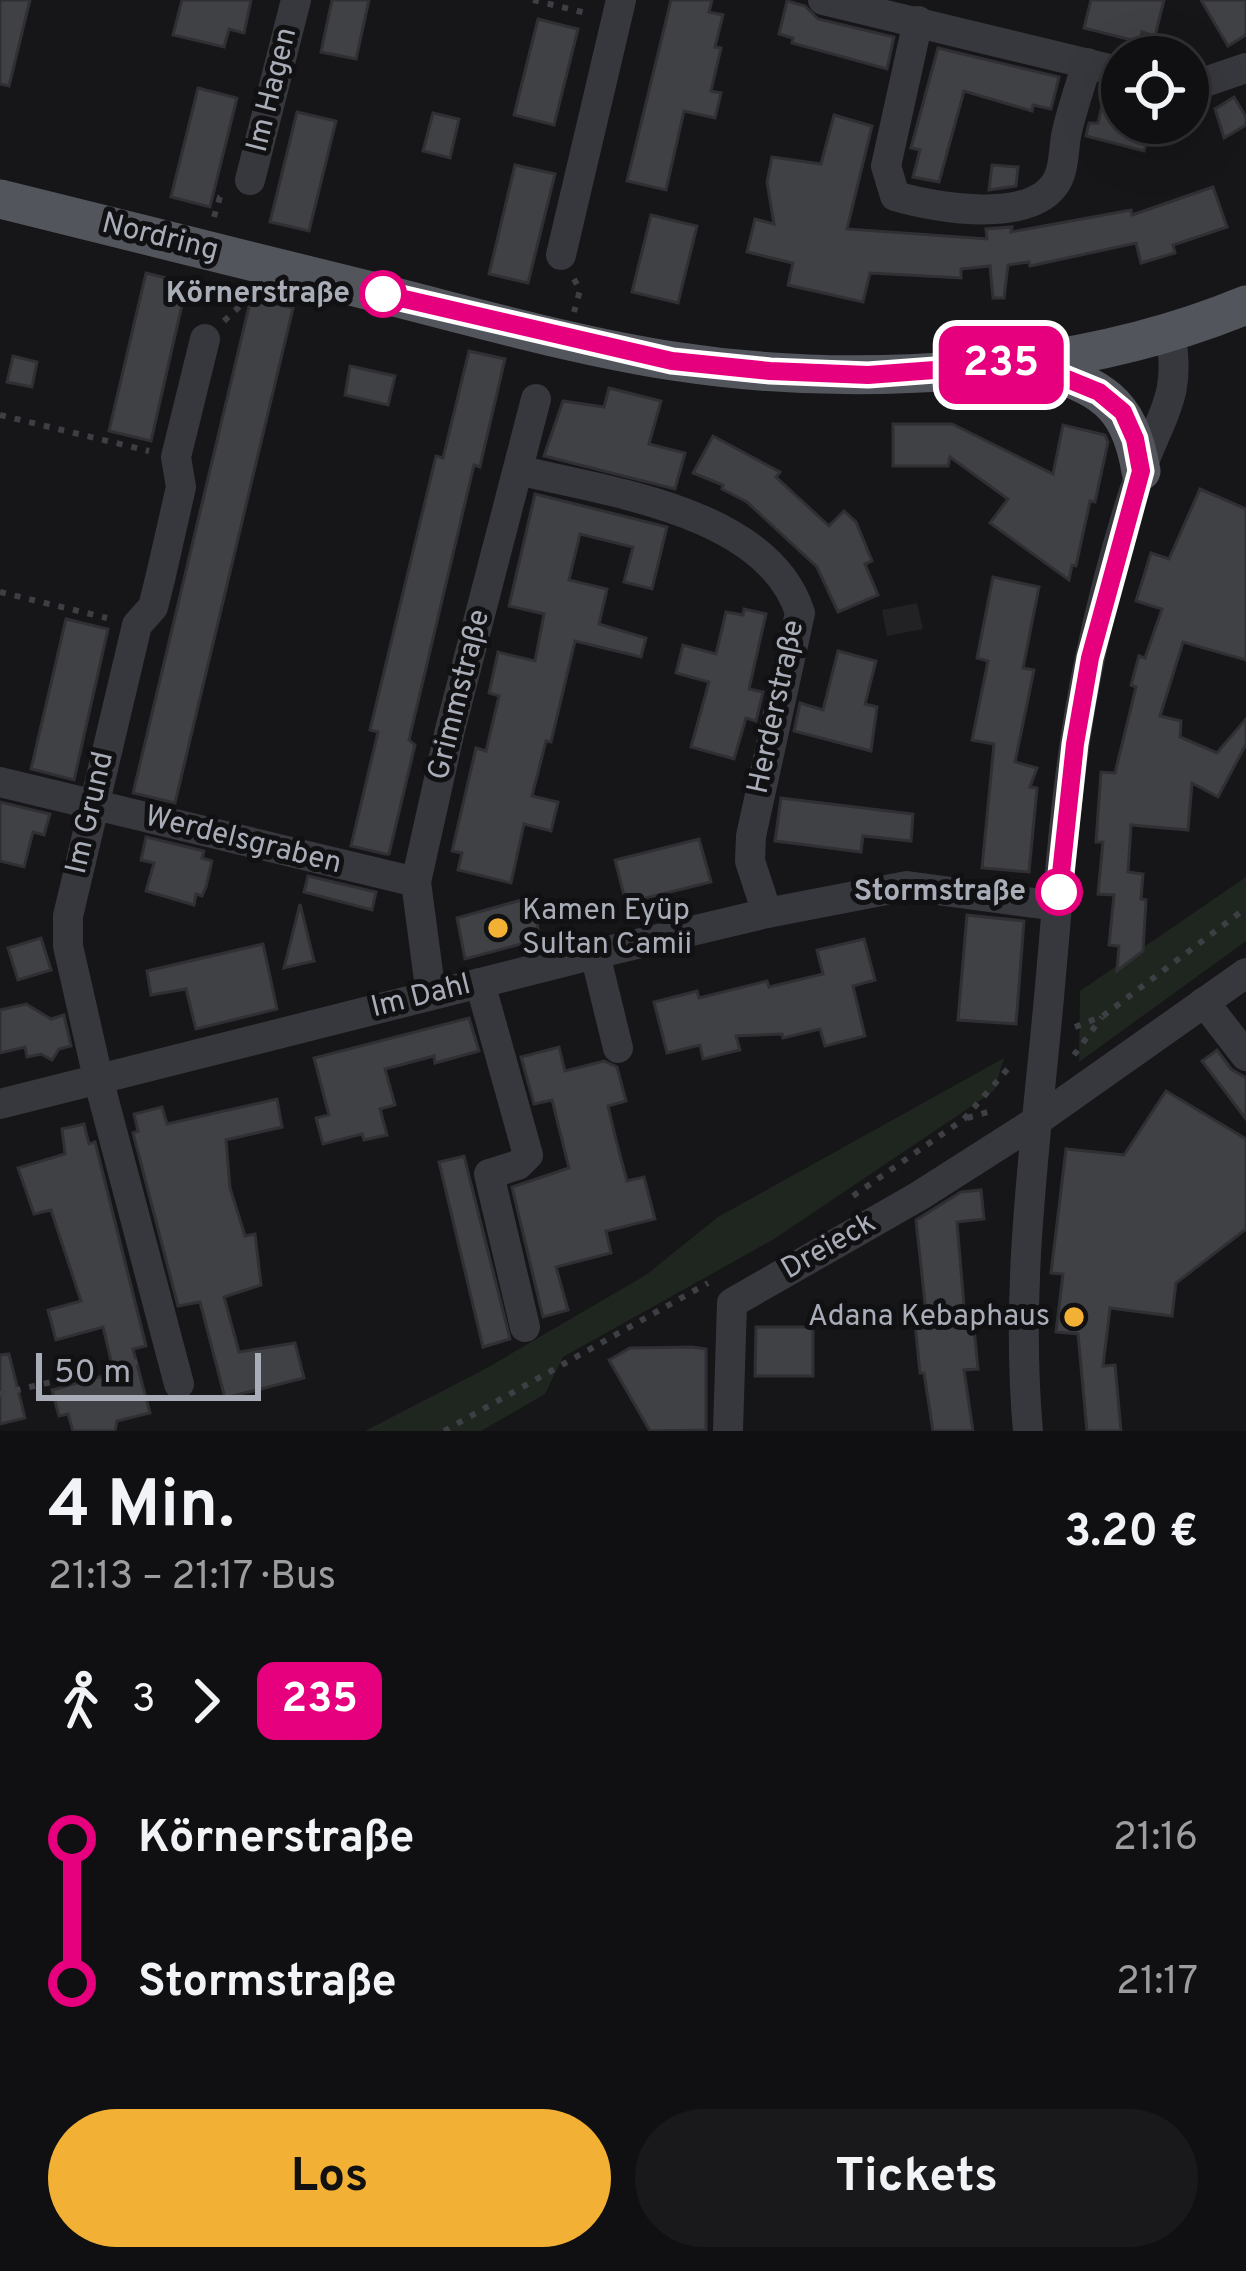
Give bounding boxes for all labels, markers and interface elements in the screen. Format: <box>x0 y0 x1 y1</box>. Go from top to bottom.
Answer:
street label: Im Hagen <box>240 24 306 156</box>
map controls <box>1101 36 1209 144</box>
button: locate <box>1101 36 1209 144</box>
street label: Nordring <box>98 206 222 270</box>
marker: Körnerstraße <box>361 272 405 316</box>
place label: Körnerstraße <box>166 276 350 313</box>
line badge: 235 <box>932 326 1070 404</box>
text: 235 <box>963 338 1039 391</box>
street label: Grimmstraße <box>421 606 499 784</box>
street label: Herderstraße <box>741 617 813 797</box>
street label: Im Grund <box>59 748 123 878</box>
street label: Werdelsgraben <box>141 799 345 883</box>
marker: Stormstraße <box>1037 870 1081 914</box>
place label: Stormstraße <box>854 874 1026 911</box>
place label: Kamen Eyüp Sultan Camii <box>522 893 692 964</box>
marker: Kamen Eyüp Sultan Camii <box>485 915 511 941</box>
street label: Im Dahl <box>367 967 475 1027</box>
street label: Dreieck <box>775 1205 883 1289</box>
place label: Adana Kebaphaus <box>808 1299 1050 1336</box>
marker: Adana Kebaphaus <box>1061 1304 1087 1330</box>
scale bar <box>36 1347 261 1400</box>
text: 50 m <box>54 1353 131 1395</box>
text: 4 Min. <box>48 1467 235 1550</box>
text: 3.20 € <box>1064 1505 1198 1562</box>
text: 21:13 – 21:17 · Bus <box>48 1554 336 1603</box>
icon: walk <box>48 1668 114 1734</box>
icon: forward <box>173 1668 239 1734</box>
text: 235 <box>281 1674 358 1727</box>
text: 3 <box>132 1677 155 1726</box>
text: Körnerstraße <box>138 1811 414 1868</box>
text: 21:16 <box>1113 1815 1198 1864</box>
text: Stormstraße <box>138 1955 397 2012</box>
text: 21:17 <box>1116 1959 1198 2008</box>
button: Los <box>48 2109 611 2247</box>
button: Tickets <box>635 2109 1198 2247</box>

